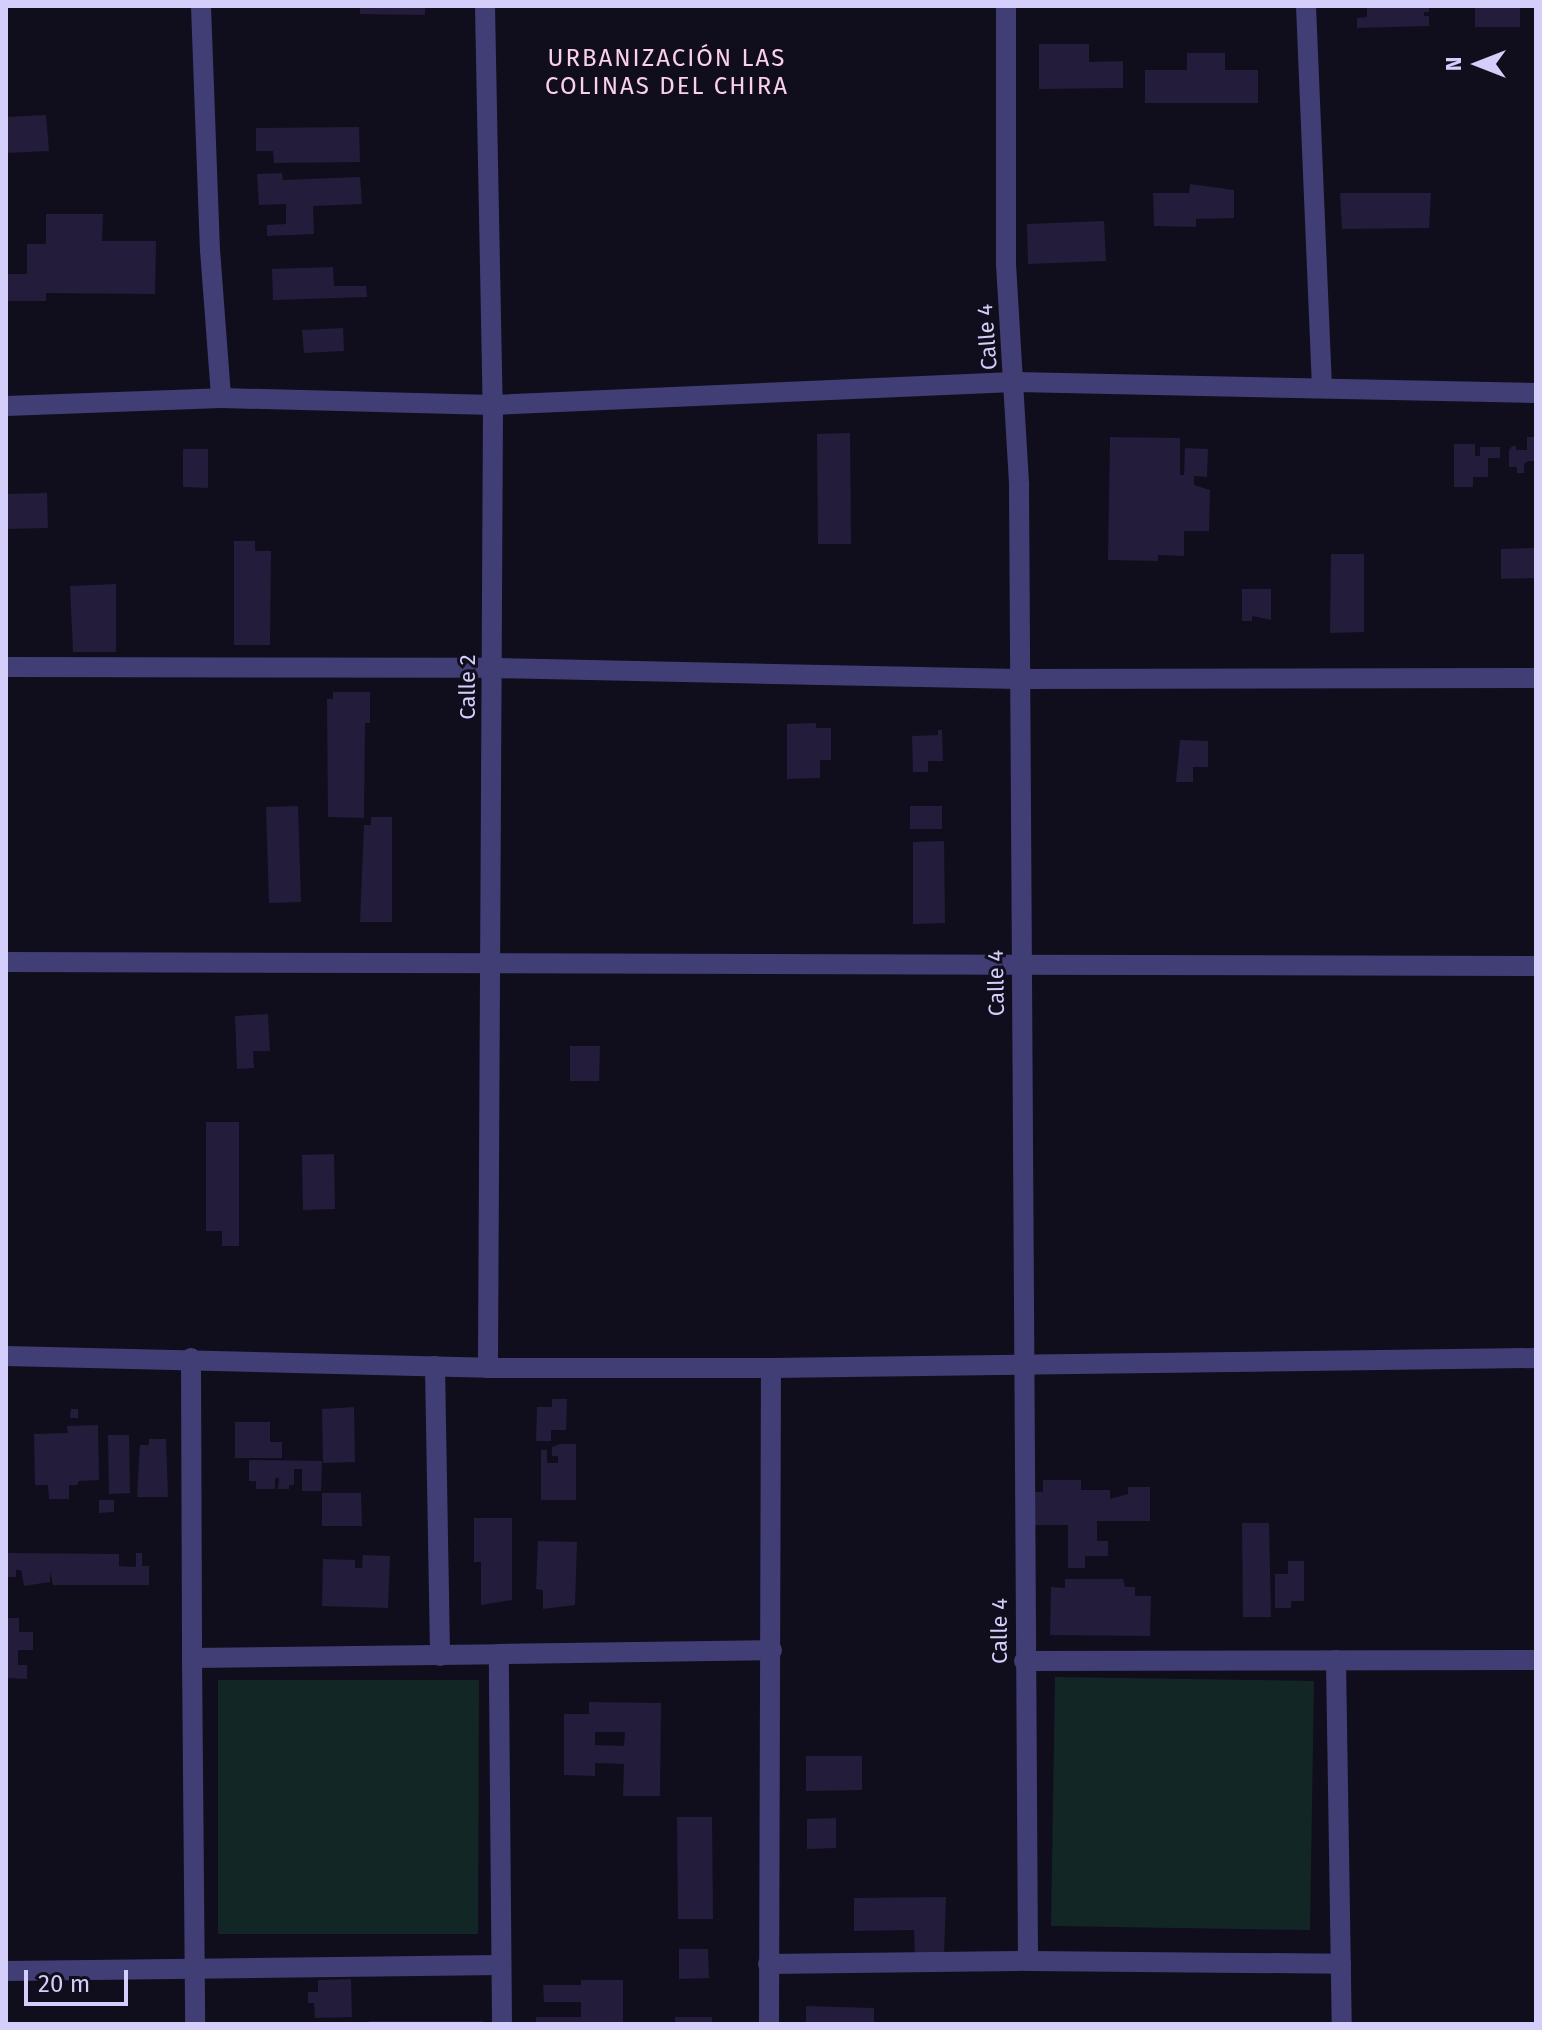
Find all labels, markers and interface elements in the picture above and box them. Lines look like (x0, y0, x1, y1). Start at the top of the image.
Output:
north arrow (1438, 24, 1518, 104)
district label: URBANIZACIÓN LAS COLINAS DEL CHIRA (545, 45, 789, 101)
text: N (1440, 57, 1467, 71)
street label: Calle 4 (972, 303, 1002, 371)
street label: Calle 2 (455, 654, 481, 720)
street label: Calle 4 (982, 950, 1010, 1016)
street label: Calle 4 (987, 1598, 1013, 1664)
scale bar (28, 1954, 132, 2004)
text: 20 m (38, 1970, 90, 1998)

